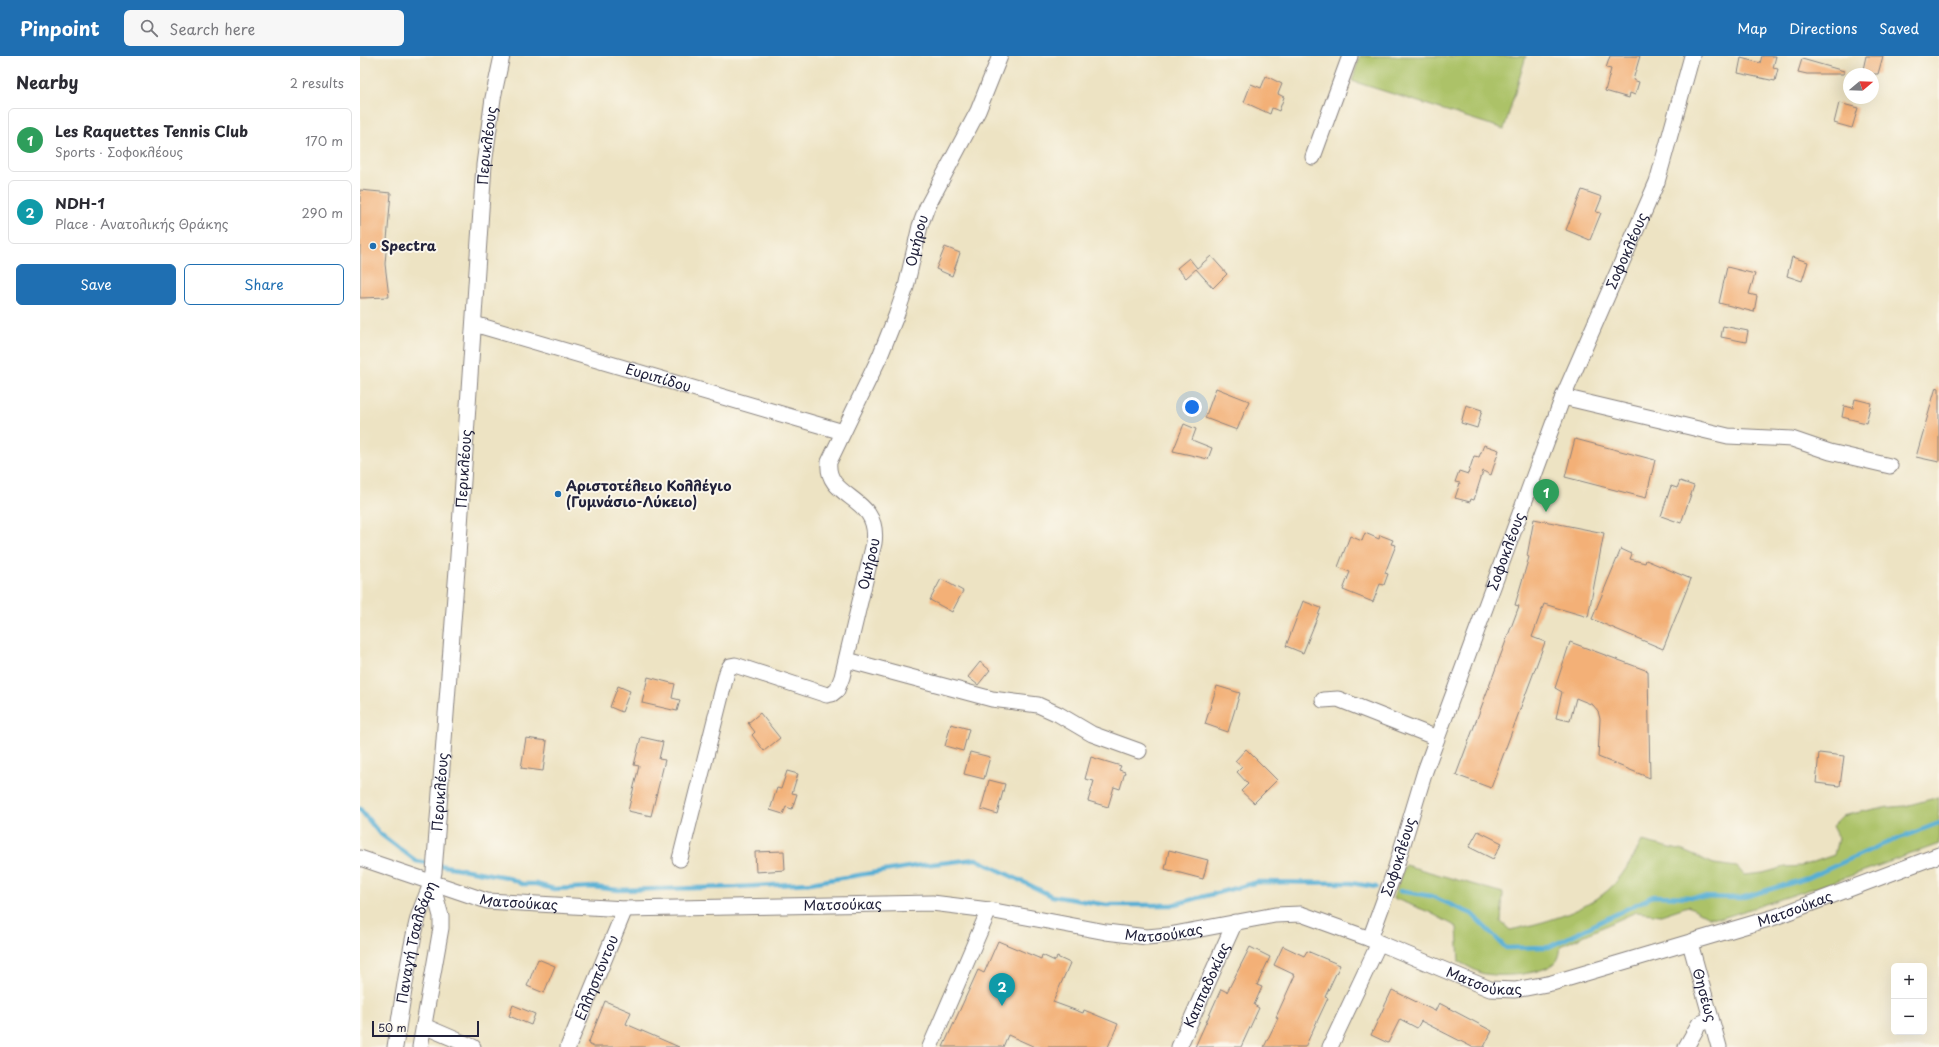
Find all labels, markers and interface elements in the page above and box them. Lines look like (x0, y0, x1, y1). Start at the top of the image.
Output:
search box (124, 10, 404, 46)
text: Pinpoint (20, 14, 100, 42)
icon: search (138, 17, 160, 39)
text: Search here (170, 17, 255, 40)
text: Map (1737, 18, 1767, 39)
text: Directions (1789, 18, 1857, 39)
text: Saved (1879, 18, 1919, 39)
north arrow (1843, 68, 1879, 104)
text: Nearby (16, 69, 78, 95)
text: 2 results (290, 73, 344, 92)
street label: Περικλέους (472, 105, 502, 186)
text: Les Raquettes Tennis Club (55, 119, 248, 142)
text: 1 (27, 131, 33, 150)
text: 170 m (305, 131, 343, 150)
text: Sports · Σοφοκλέους (55, 142, 183, 161)
text: NDH-1 (55, 191, 105, 214)
text: 2 (25, 203, 35, 222)
text: 290 m (302, 203, 343, 222)
street label: Σοφοκλέους (1600, 209, 1652, 292)
street label: Ομήρου (900, 212, 933, 269)
text: Place · Ανατολικής Θράκης (55, 214, 229, 233)
place label: Spectra (381, 235, 437, 256)
marker: Spectra (368, 241, 378, 251)
button: Save (16, 264, 176, 305)
button: Share (184, 264, 344, 305)
street label: Ευριπίδου (623, 358, 694, 397)
your location (1182, 397, 1202, 417)
street label: Περικλέους (450, 429, 476, 509)
place label: Αριστοτέλειο Κολλέγιο (Γυμνάσιο-Λύκειο) (566, 475, 731, 512)
pin: 1 (1533, 479, 1559, 512)
marker: Αριστοτέλειο Κολλέγιο (Γυμνάσιο-Λύκειο) (553, 489, 563, 499)
street label: Σοφοκλέους (1482, 509, 1530, 593)
street label: Ομήρου (852, 537, 885, 592)
street label: Περικλέους (426, 752, 453, 832)
street label: Σοφοκλέους (1375, 815, 1420, 899)
street label: Παναγή Τσαλδάρη (391, 878, 441, 1005)
street label: Ματσούκας (1755, 885, 1835, 932)
street label: Ματσούκας (477, 888, 559, 915)
street label: Ματσούκας (803, 893, 882, 916)
street label: Ματσούκας (1124, 918, 1204, 947)
street label: Ελλησπόντου (569, 932, 623, 1023)
street label: Καππαδοκίας (1178, 939, 1235, 1031)
street label: Ματσούκας (1443, 961, 1523, 1000)
map controls (1891, 963, 1927, 1035)
button: + (1891, 963, 1927, 999)
street label: Θησέως (1688, 966, 1722, 1024)
pin: 2 (989, 973, 1015, 1006)
button: − (1891, 999, 1927, 1035)
scale bar (372, 1019, 479, 1038)
text: 50 m (378, 1019, 407, 1036)

